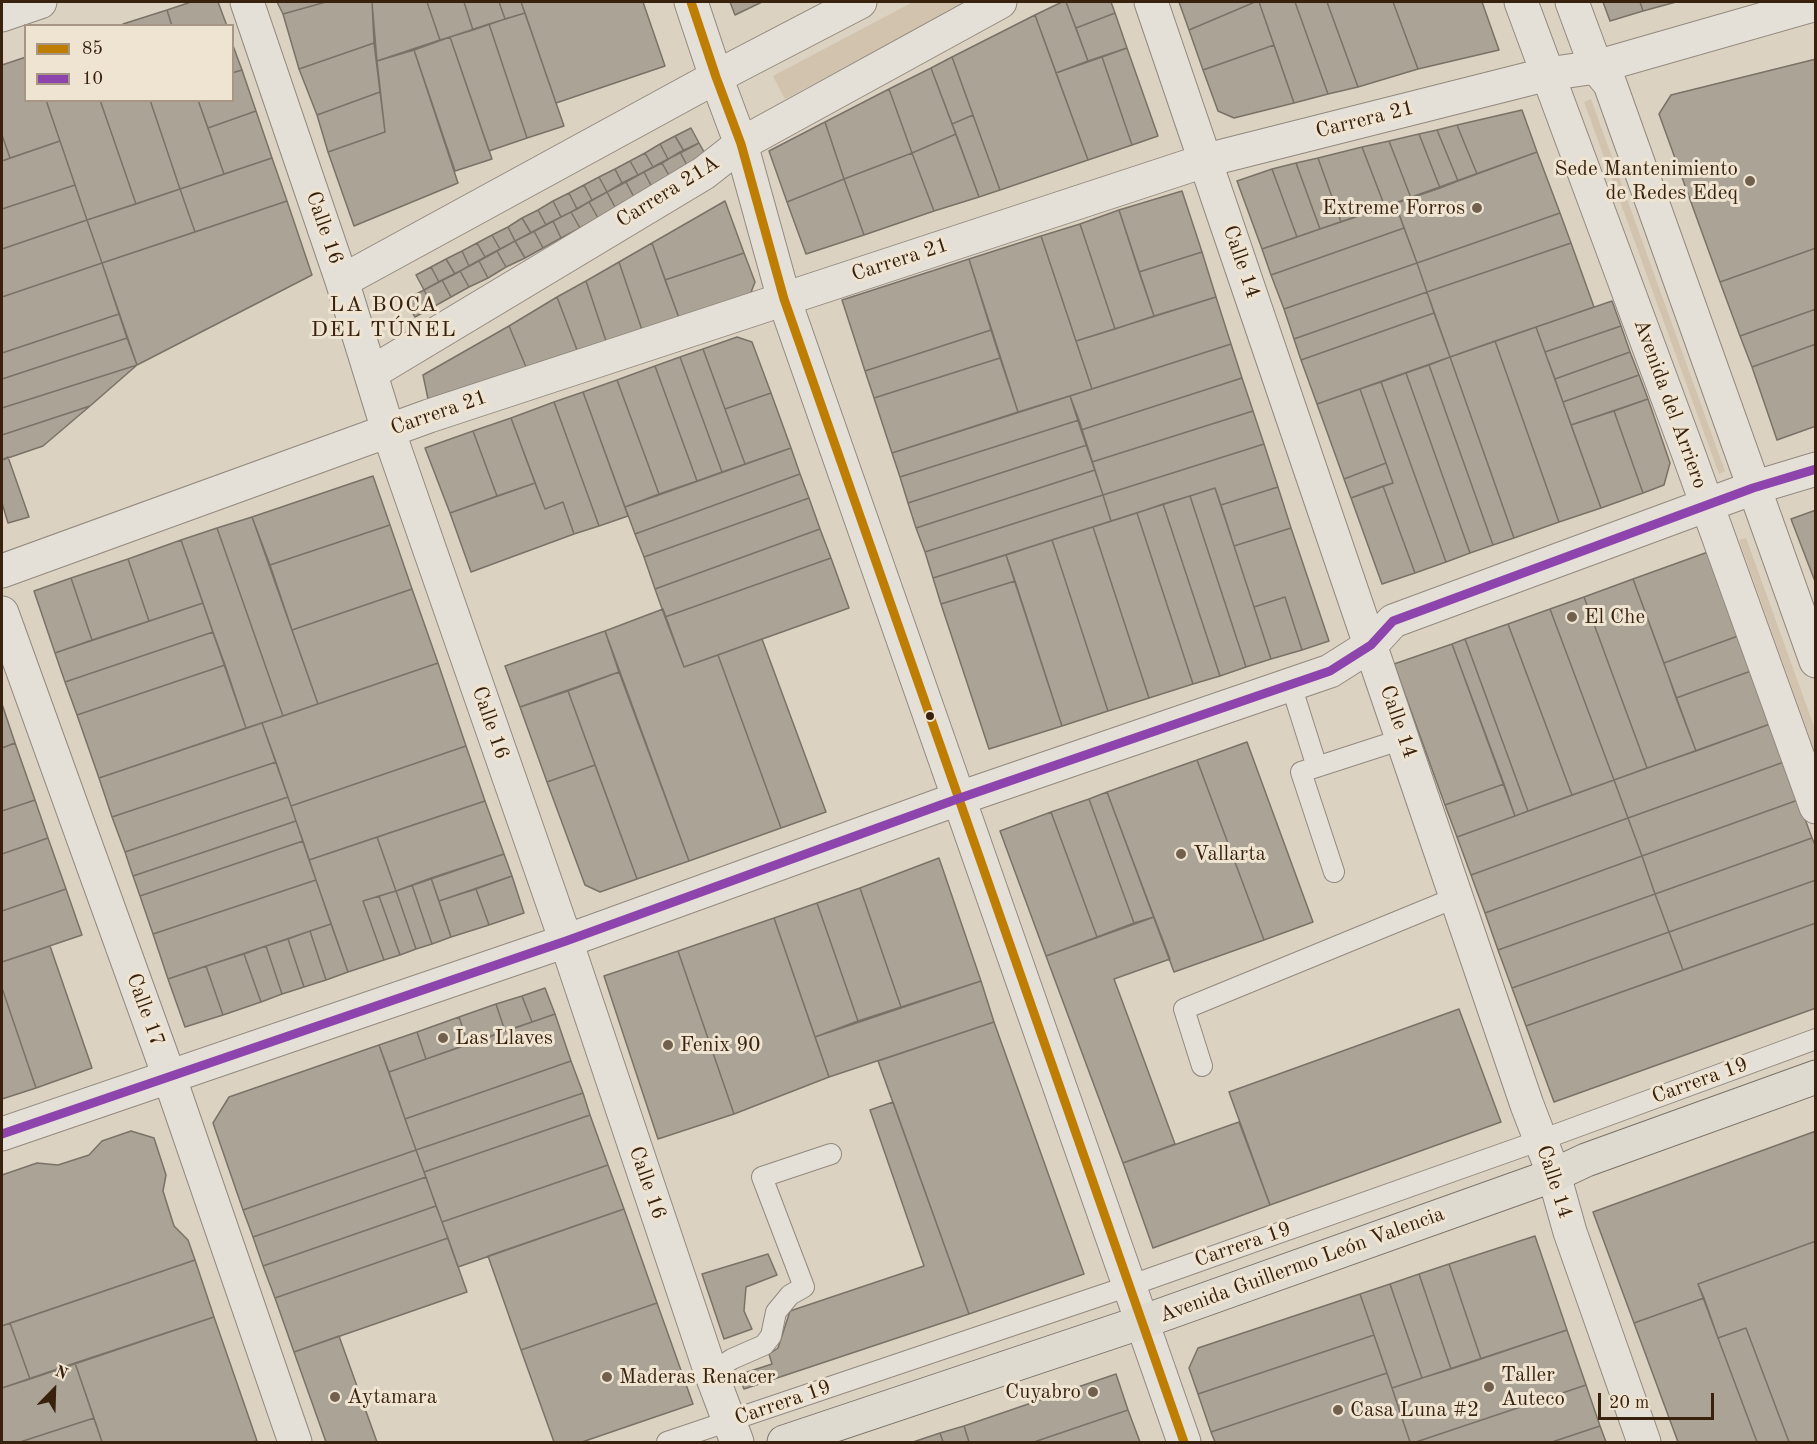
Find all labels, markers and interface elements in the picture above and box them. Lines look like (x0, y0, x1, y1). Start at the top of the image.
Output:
legend (24, 24, 234, 102)
text: 85 (82, 40, 103, 58)
text: 10 (82, 70, 103, 88)
street label: Carrera 21 (1313, 96, 1417, 144)
street label: Carrera 21A (612, 150, 724, 234)
place label: Sede Mantenimiento de Redes Edeq (1554, 156, 1738, 206)
marker: Sede Mantenimiento de Redes Edeq (1743, 174, 1757, 188)
street label: Calle 16 (300, 188, 348, 268)
place label: Extreme Forros (1322, 195, 1465, 221)
marker: Extreme Forros (1470, 201, 1484, 215)
street label: Calle 14 (1217, 222, 1265, 302)
street label: Carrera 21 (848, 232, 952, 288)
district label: LA BOCA DEL TÚNEL (311, 292, 457, 344)
street label: Avenida del Arriero (1628, 316, 1712, 492)
street label: Carrera 21 (387, 385, 491, 441)
place label: El Che (1584, 604, 1645, 630)
marker: El Che (1565, 610, 1579, 624)
street label: Calle 14 (1374, 682, 1422, 762)
street label: Calle 16 (466, 683, 514, 763)
unlabelled marker (924, 710, 936, 722)
place label: Vallarta (1193, 841, 1266, 867)
marker: Vallarta (1174, 847, 1188, 861)
street label: Calle 17 (120, 970, 170, 1050)
place label: Las Llaves (455, 1025, 553, 1051)
marker: Las Llaves (436, 1031, 450, 1045)
place label: Fenix 90 (680, 1032, 761, 1058)
marker: Fenix 90 (661, 1038, 675, 1052)
street label: Carrera 19 (1648, 1052, 1752, 1110)
street label: Calle 14 (1530, 1142, 1578, 1222)
street label: Calle 16 (623, 1143, 671, 1223)
street label: Avenida Guillermo León Valencia (1156, 1202, 1448, 1328)
street label: Carrera 19 (1191, 1217, 1295, 1273)
north arrow (24, 1360, 84, 1420)
place label: Taller Auteco (1501, 1362, 1565, 1412)
text: N (52, 1364, 70, 1383)
place label: Maderas Renacer (619, 1364, 775, 1390)
marker: Maderas Renacer (600, 1370, 614, 1384)
street label: Carrera 19 (731, 1375, 835, 1431)
place label: Cuyabro (1005, 1379, 1081, 1405)
marker: Taller Auteco (1482, 1380, 1496, 1394)
scale bar (1601, 1381, 1716, 1419)
place label: Aytamara (347, 1384, 437, 1410)
marker: Cuyabro (1086, 1385, 1100, 1399)
marker: Aytamara (328, 1390, 342, 1404)
text: 20 m (1609, 1394, 1649, 1412)
place label: Casa Luna #2 (1350, 1397, 1479, 1423)
marker: Casa Luna #2 (1331, 1403, 1345, 1417)

